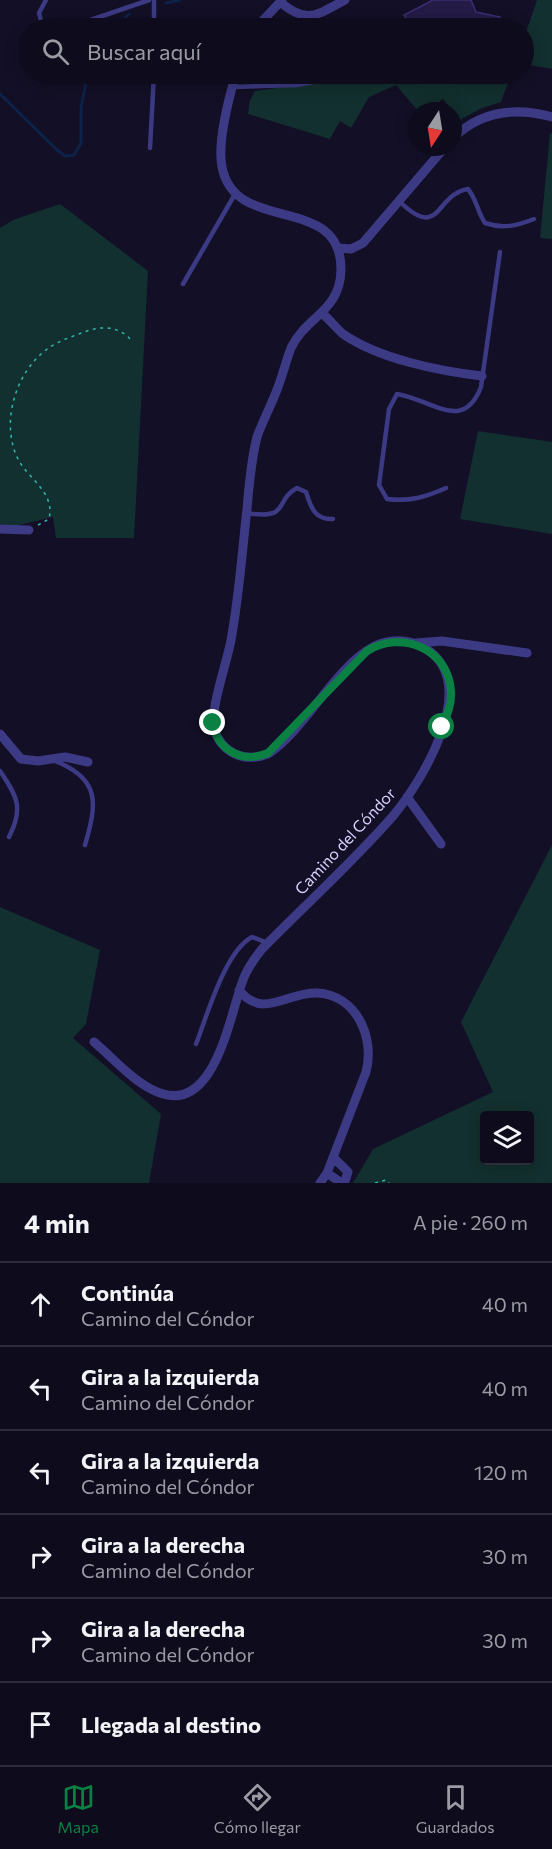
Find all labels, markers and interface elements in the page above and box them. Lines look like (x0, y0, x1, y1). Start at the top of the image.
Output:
search box (18, 18, 534, 84)
icon: search (39, 35, 72, 68)
text: Buscar aquí (87, 38, 201, 65)
north arrow (408, 102, 462, 156)
route end (199, 709, 225, 735)
route start (428, 713, 454, 739)
street label: Camino del Cóndor (290, 783, 399, 898)
map controls (480, 1111, 534, 1165)
button: layers (480, 1111, 534, 1165)
text: 4 min (24, 1207, 90, 1238)
text: A pie · 260 m (413, 1210, 528, 1234)
text: Continúa (81, 1279, 174, 1306)
icon: ahead (24, 1288, 57, 1321)
text: 40 m (482, 1292, 528, 1316)
text: Camino del Cóndor (81, 1306, 255, 1330)
text: Gira a la izquierda (81, 1363, 259, 1390)
icon: left (24, 1372, 57, 1405)
text: 40 m (482, 1376, 528, 1400)
text: Camino del Cóndor (81, 1390, 255, 1414)
text: Gira a la izquierda (81, 1447, 259, 1474)
icon: left (24, 1456, 57, 1489)
text: 120 m (474, 1460, 528, 1484)
text: Camino del Cóndor (81, 1474, 255, 1498)
text: Gira a la derecha (81, 1531, 245, 1558)
icon: right (24, 1540, 57, 1573)
text: 30 m (482, 1544, 528, 1568)
text: Camino del Cóndor (81, 1558, 255, 1582)
text: Gira a la derecha (81, 1615, 245, 1642)
icon: right (24, 1624, 57, 1657)
text: 30 m (482, 1628, 528, 1652)
text: Camino del Cóndor (81, 1642, 255, 1666)
icon: arrive (24, 1708, 57, 1741)
text: Llegada al destino (81, 1711, 261, 1738)
tab: Mapa (57, 1781, 99, 1836)
tab: Cómo llegar (214, 1781, 301, 1836)
tab: Guardados (416, 1781, 494, 1836)

